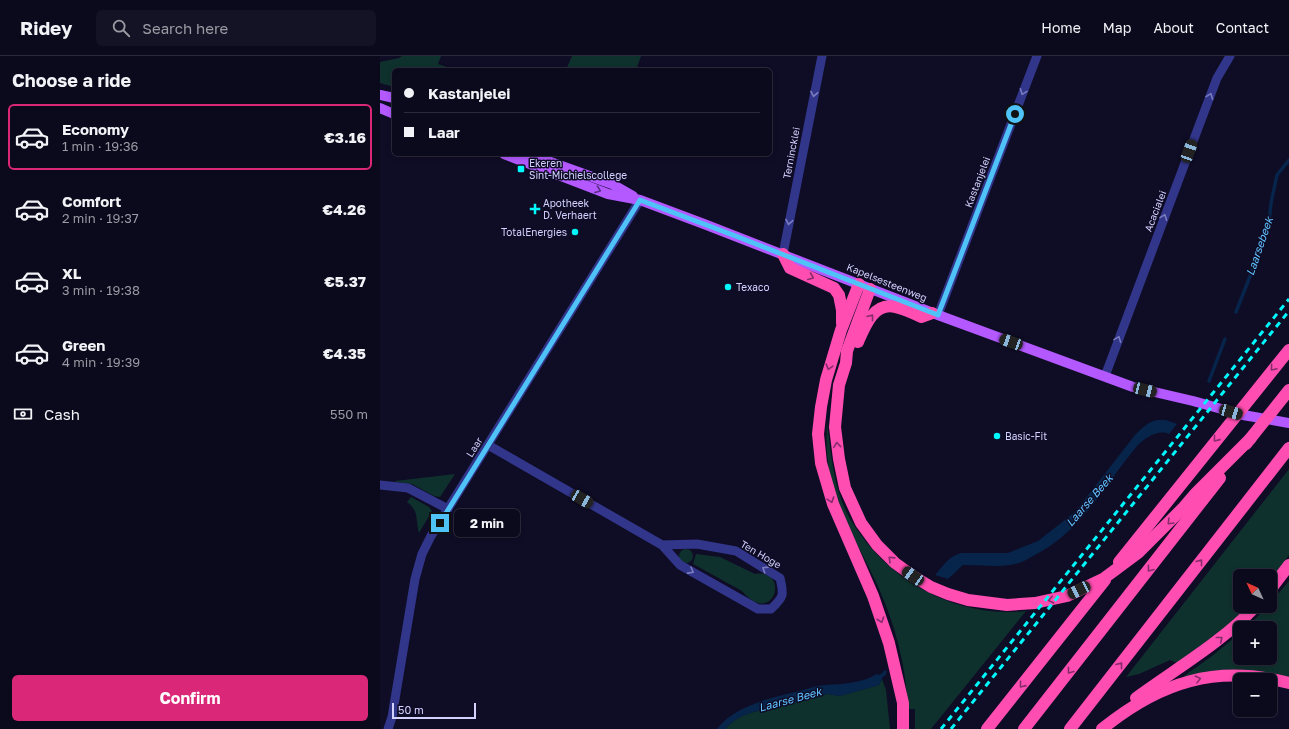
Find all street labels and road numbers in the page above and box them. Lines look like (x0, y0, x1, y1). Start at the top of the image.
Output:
street label: Ternincklei (780, 126, 802, 180)
street label: Kastanjelei (962, 155, 992, 209)
street label: Acacialei (1142, 189, 1168, 233)
street label: Kapelsesteenweg (845, 260, 929, 304)
street label: Laar (463, 435, 485, 459)
street label: Ten Hoge (738, 537, 784, 571)

